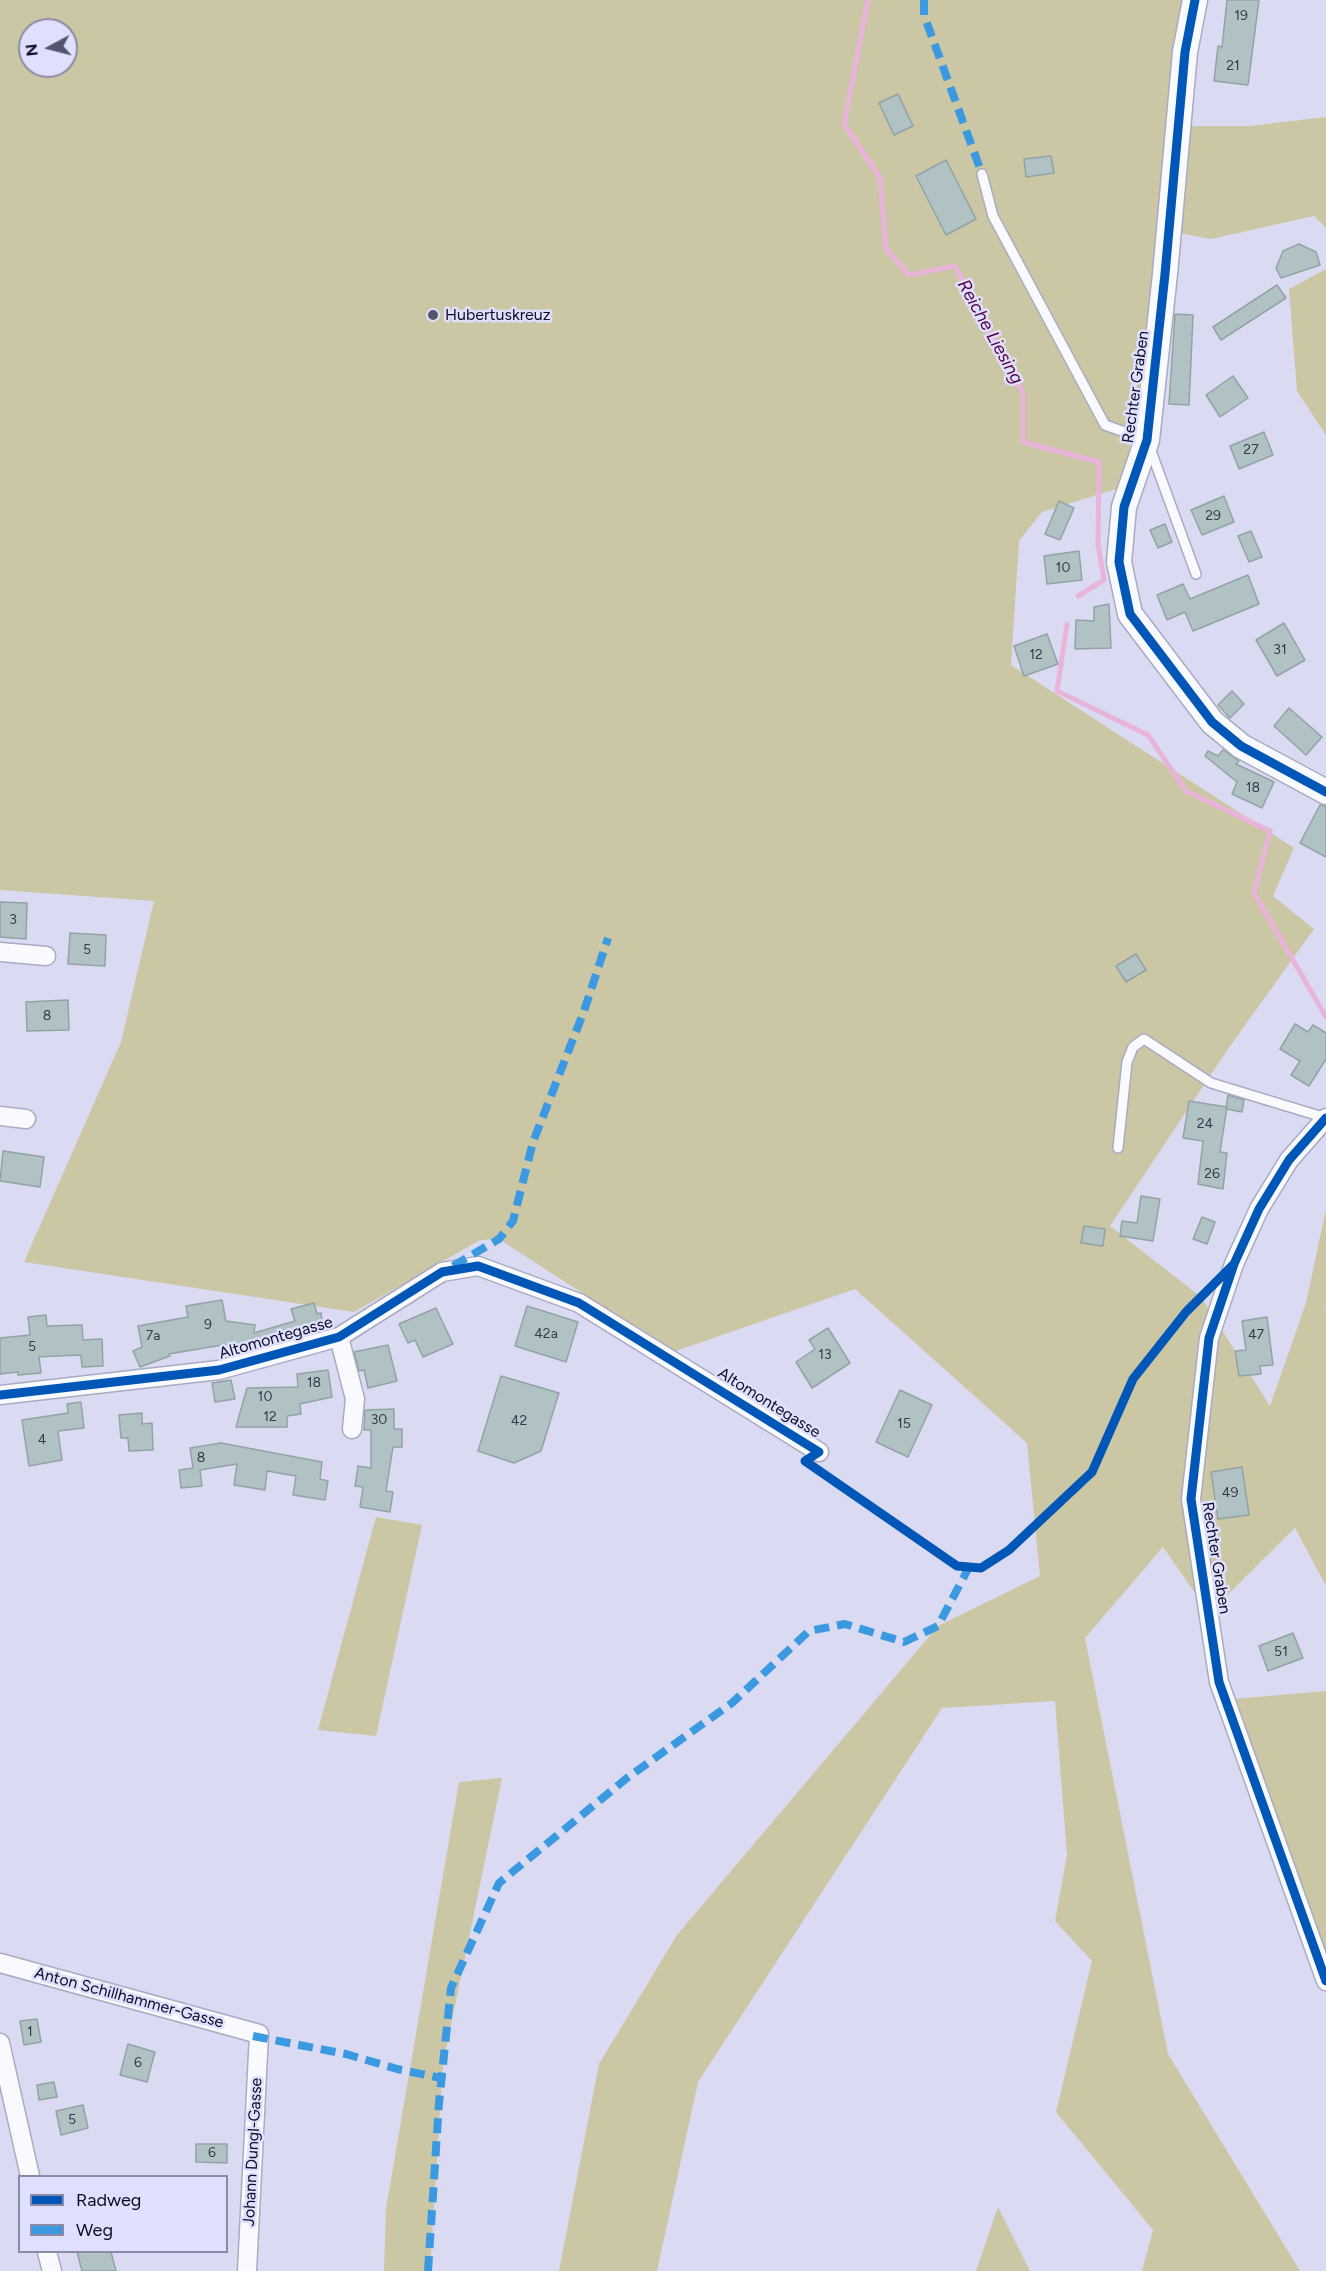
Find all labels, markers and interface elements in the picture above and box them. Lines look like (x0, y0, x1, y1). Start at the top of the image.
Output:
house number: 19 (1234, 8, 1248, 24)
north arrow (18, 18, 78, 78)
text: N (21, 43, 42, 57)
house number: 21 (1226, 58, 1240, 74)
water label: Reiche Liesing (952, 276, 1028, 388)
place label: Hubertuskreuz (445, 305, 551, 325)
marker: Hubertuskreuz (426, 308, 440, 322)
street label: Rechter Graben (1119, 330, 1153, 444)
house number: 27 (1243, 442, 1259, 458)
house number: 29 (1205, 508, 1221, 524)
house number: 10 (1056, 560, 1070, 576)
house number: 31 (1273, 642, 1287, 658)
house number: 12 (1029, 647, 1043, 663)
house number: 18 (1246, 780, 1260, 796)
house number: 3 (9, 912, 17, 928)
house number: 5 (83, 942, 91, 958)
house number: 8 (43, 1008, 51, 1024)
house number: 24 (1197, 1116, 1213, 1132)
house number: 26 (1204, 1166, 1220, 1182)
street label: Altomontegasse (217, 1313, 335, 1363)
house number: 9 (204, 1317, 212, 1333)
house number: 42a (534, 1326, 558, 1342)
house number: 47 (1248, 1327, 1264, 1343)
house number: 7a (146, 1328, 160, 1344)
house number: 5 (28, 1339, 36, 1355)
house number: 13 (818, 1347, 832, 1363)
street label: Altomontegasse (714, 1364, 824, 1442)
house number: 18 (307, 1375, 321, 1391)
house number: 10 (258, 1389, 272, 1405)
house number: 12 (263, 1409, 277, 1425)
house number: 30 (371, 1412, 387, 1428)
house number: 42 (511, 1413, 527, 1429)
house number: 15 (897, 1416, 911, 1432)
house number: 4 (38, 1432, 46, 1448)
house number: 8 (197, 1450, 205, 1466)
house number: 49 (1222, 1485, 1238, 1501)
street label: Rechter Graben (1198, 1501, 1234, 1615)
house number: 51 (1274, 1644, 1288, 1660)
street label: Anton Schillhammer-Gasse (32, 1963, 226, 2033)
house number: 1 (27, 2024, 33, 2040)
house number: 6 (134, 2055, 142, 2071)
street label: Johann Dungl-Gasse (240, 2077, 266, 2227)
house number: 5 (68, 2112, 76, 2128)
house number: 6 (208, 2145, 216, 2161)
legend (18, 2175, 228, 2253)
text: Radweg (76, 2189, 141, 2211)
text: Weg (76, 2219, 113, 2241)

